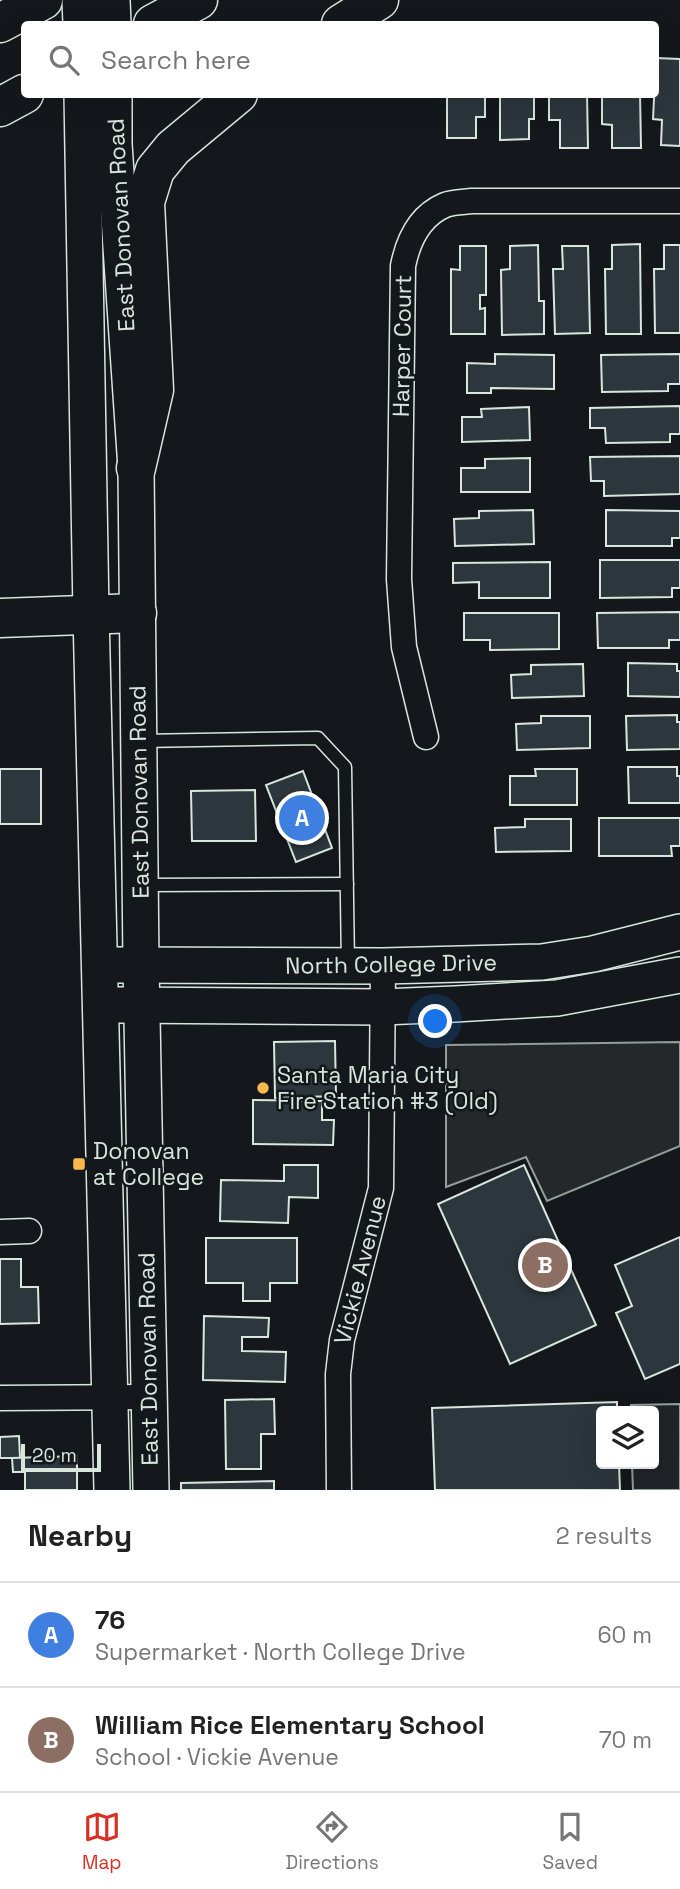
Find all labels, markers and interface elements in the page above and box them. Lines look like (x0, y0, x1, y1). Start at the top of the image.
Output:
search box (21, 21, 659, 98)
icon: search (45, 41, 83, 79)
text: Search here (101, 43, 251, 77)
street label: East Donovan Road (100, 118, 142, 332)
street label: Harper Court (386, 275, 418, 417)
street label: East Donovan Road (122, 685, 156, 899)
pin: A (279, 792, 325, 844)
street label: North College Drive (285, 947, 497, 981)
your location (418, 1004, 452, 1038)
place label: Santa Maria City Fire Station #3 (Old) (277, 1060, 498, 1116)
marker: Santa Maria City Fire Station #3 (Old) (255, 1080, 271, 1096)
place label: Donovan at College (93, 1136, 204, 1192)
marker: Donovan at College (71, 1156, 87, 1172)
street label: Vickie Avenue (327, 1193, 393, 1347)
pin: B (522, 1239, 568, 1291)
street label: East Donovan Road (131, 1252, 165, 1466)
map controls (596, 1406, 659, 1469)
button: layers (596, 1406, 659, 1469)
scale bar (21, 1441, 102, 1473)
text: 20 m (32, 1443, 77, 1468)
text: Nearby (28, 1516, 132, 1555)
text: 2 results (556, 1521, 652, 1551)
text: 76 (95, 1603, 125, 1637)
text: A (44, 1620, 58, 1650)
text: 60 m (597, 1620, 652, 1650)
text: Supermarket · North College Drive (95, 1637, 466, 1667)
text: William Rice Elementary School (95, 1708, 485, 1742)
text: B (43, 1725, 59, 1755)
text: 70 m (599, 1725, 652, 1755)
text: School · Vickie Avenue (95, 1742, 339, 1772)
tab: Map (82, 1808, 122, 1875)
tab: Directions (286, 1808, 379, 1875)
tab: Saved (543, 1808, 598, 1875)

